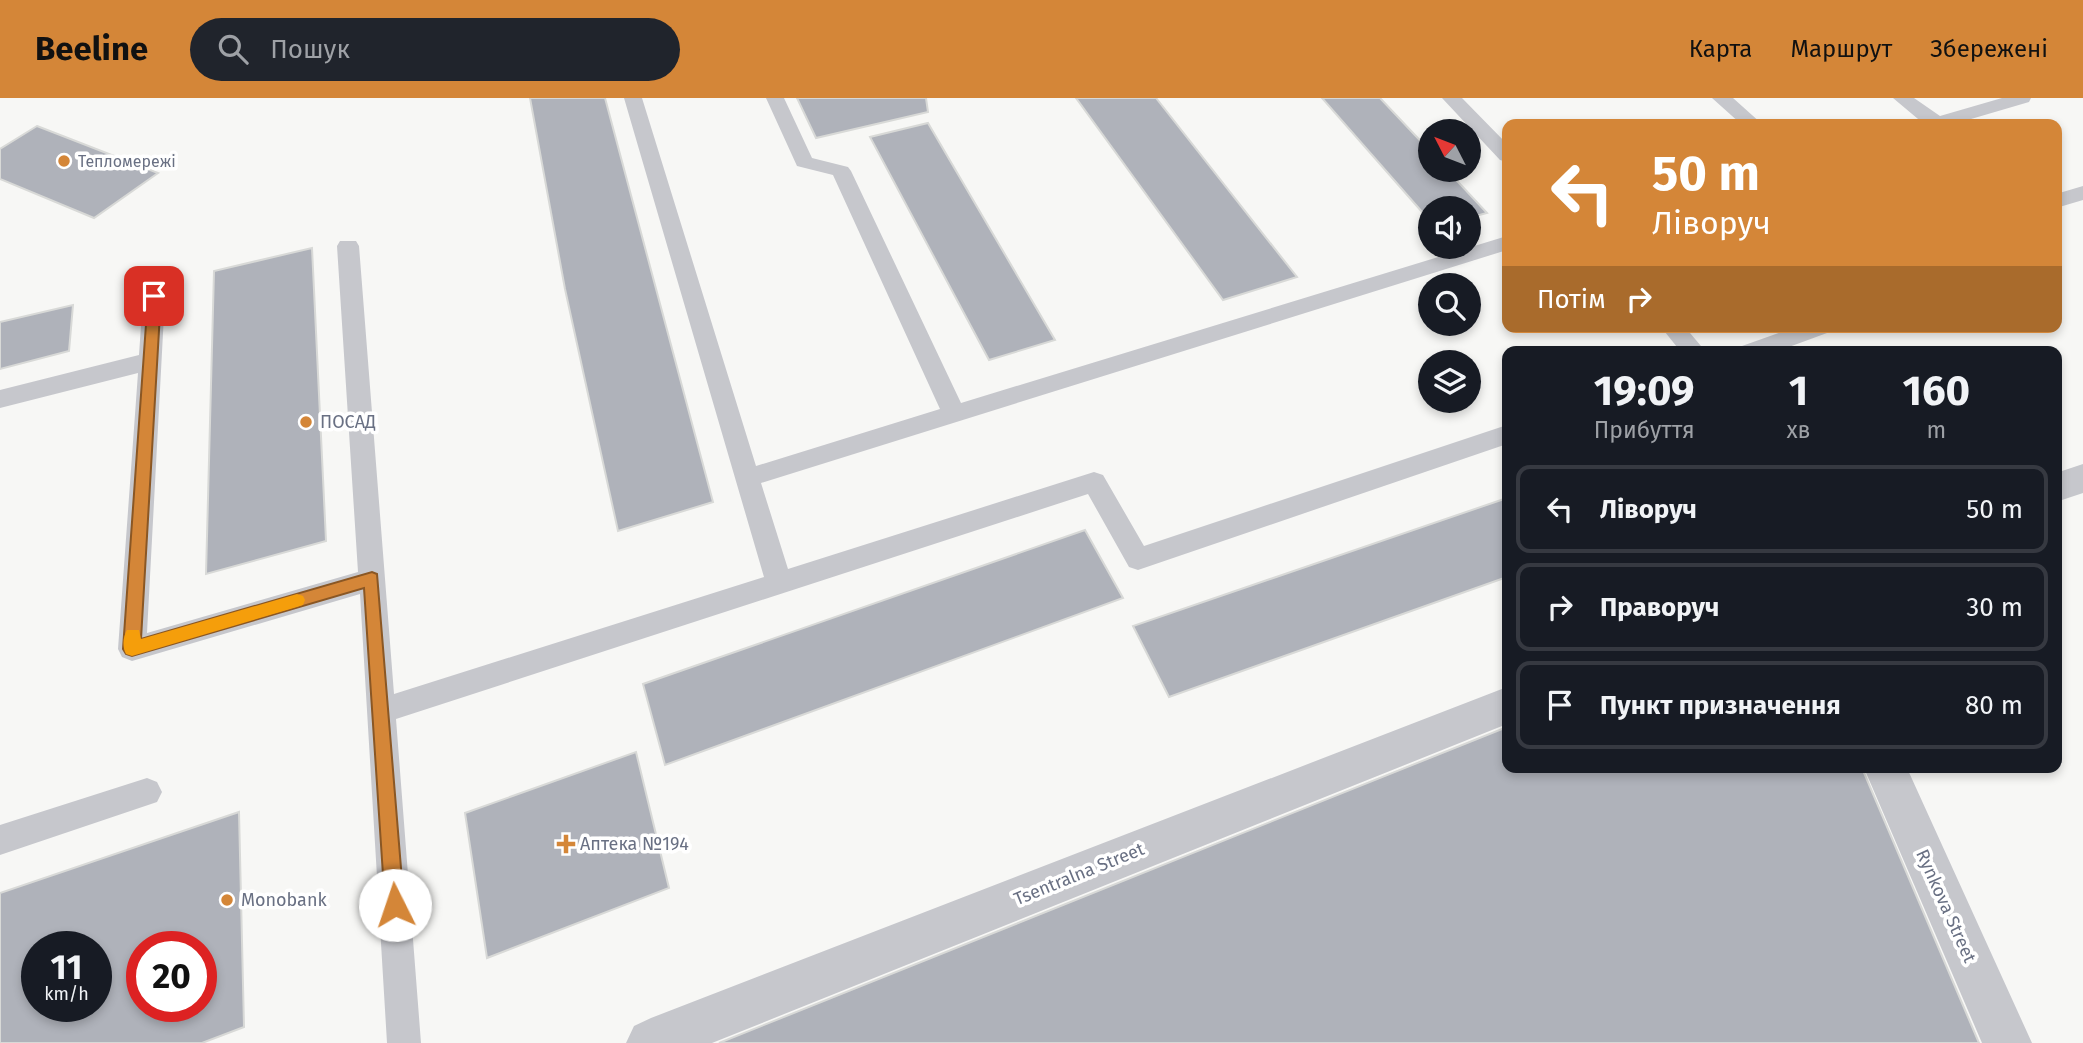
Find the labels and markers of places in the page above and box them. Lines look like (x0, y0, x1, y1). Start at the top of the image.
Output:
place label: Тепломережі (78, 152, 176, 171)
marker: Тепломережі (56, 153, 72, 169)
pin (124, 266, 184, 326)
place label: ПОСАД (320, 411, 376, 433)
marker: ПОСАД (298, 414, 314, 430)
place label: Аптека №194 (580, 833, 689, 855)
marker: Аптека №194 (558, 836, 574, 852)
place label: Monobank (241, 889, 327, 911)
marker: Monobank (219, 892, 235, 908)

